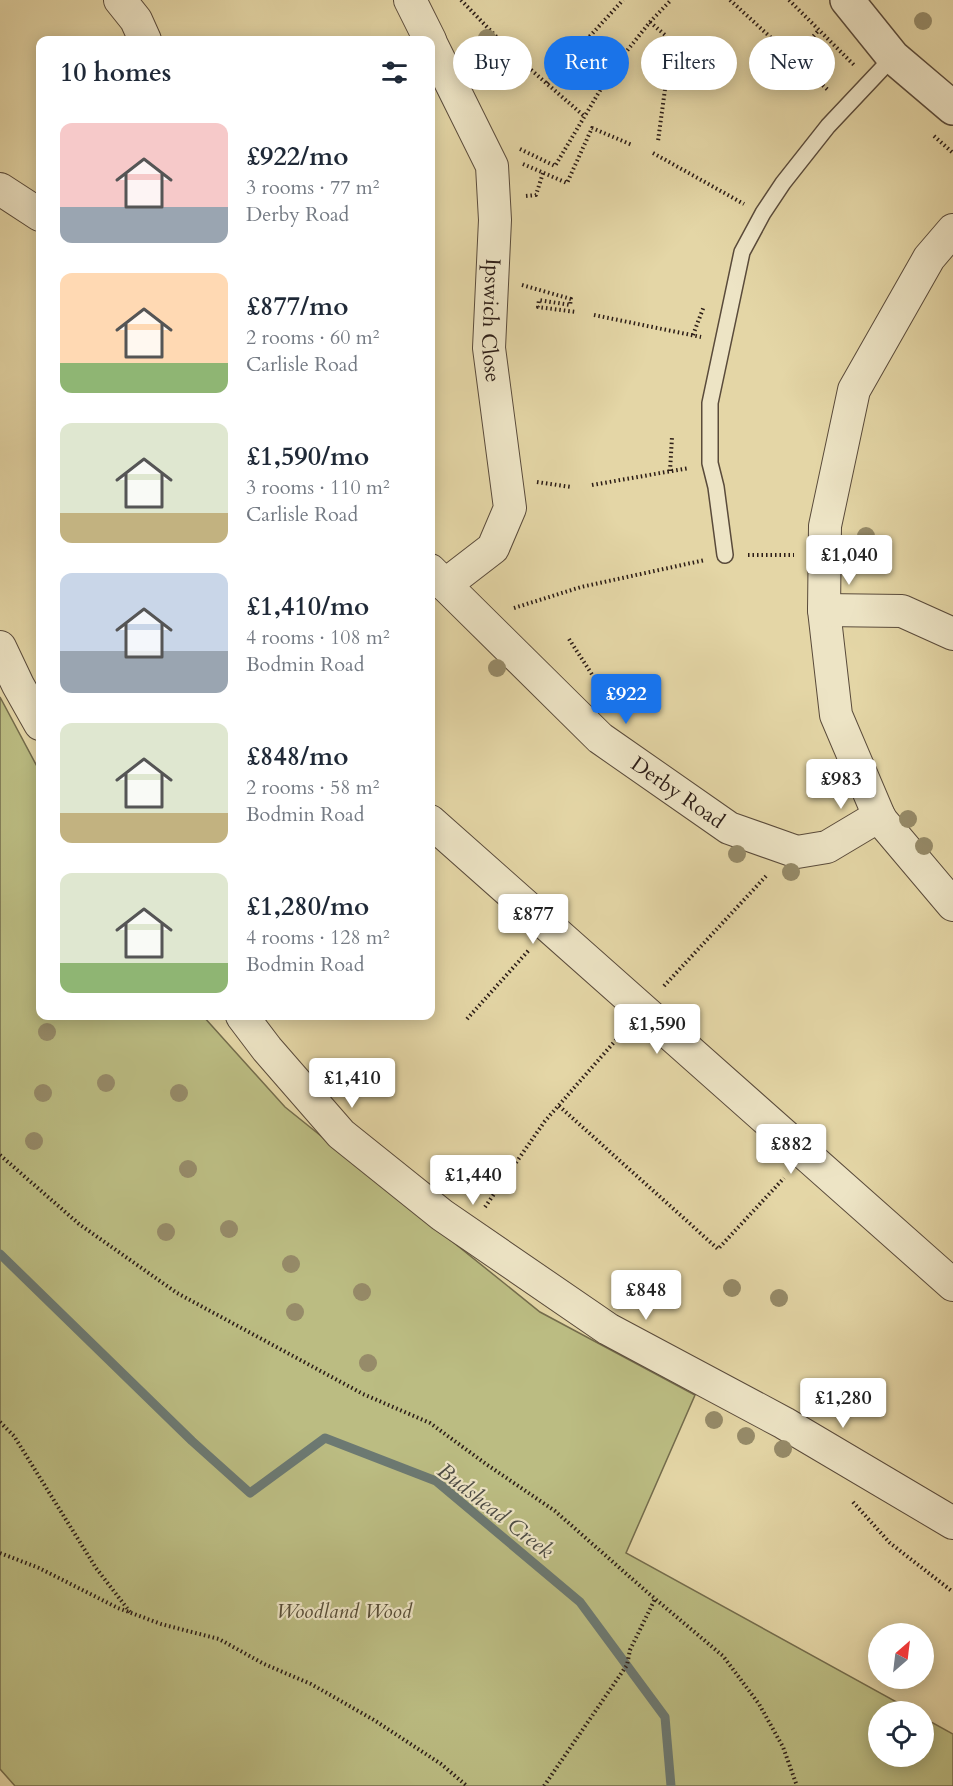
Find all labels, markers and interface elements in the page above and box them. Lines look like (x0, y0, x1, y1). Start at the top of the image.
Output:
chip: Buy (453, 36, 532, 90)
chip: Rent (544, 36, 629, 90)
chip: Filters (641, 36, 737, 90)
chip: New (749, 36, 835, 90)
text: 10 homes (60, 55, 171, 90)
icon: filters (378, 56, 411, 89)
text: £922/mo (246, 139, 348, 174)
icon: home (108, 147, 180, 219)
text: 3 rooms · 77 m² (246, 174, 379, 201)
text: Derby Road (246, 201, 349, 228)
street label: Ipswich Close (474, 258, 507, 384)
text: £877/mo (246, 289, 348, 324)
icon: home (108, 297, 180, 369)
text: 2 rooms · 60 m² (246, 324, 379, 351)
text: Carlisle Road (246, 351, 358, 378)
text: £1,590/mo (246, 439, 369, 474)
icon: home (108, 447, 180, 519)
text: 3 rooms · 110 m² (246, 474, 390, 501)
text: Carlisle Road (246, 501, 358, 528)
pin: £1,040 (800, 535, 898, 586)
text: £1,040 (820, 541, 878, 568)
text: £1,410/mo (246, 589, 369, 624)
icon: home (108, 597, 180, 669)
text: 4 rooms · 108 m² (246, 624, 390, 651)
text: Bodmin Road (246, 651, 364, 678)
pin: £922 (590, 674, 662, 725)
text: £922 (605, 680, 647, 707)
text: £848/mo (246, 739, 348, 774)
icon: home (108, 747, 180, 819)
street label: Derby Road (625, 750, 730, 836)
pin: £983 (805, 759, 877, 810)
text: £983 (820, 765, 862, 792)
text: 2 rooms · 58 m² (246, 774, 379, 801)
text: Bodmin Road (246, 801, 364, 828)
text: £1,280/mo (246, 889, 369, 924)
pin: £877 (497, 894, 569, 945)
icon: home (108, 897, 180, 969)
text: £877 (512, 900, 554, 927)
text: 4 rooms · 128 m² (246, 924, 390, 951)
text: Bodmin Road (246, 951, 364, 978)
pin: £1,590 (608, 1004, 706, 1055)
text: £1,590 (628, 1010, 686, 1037)
pin: £1,410 (303, 1058, 401, 1109)
text: £1,410 (323, 1064, 381, 1091)
pin: £882 (755, 1124, 827, 1175)
text: £882 (770, 1130, 812, 1157)
pin: £1,440 (424, 1155, 522, 1206)
text: £1,440 (444, 1161, 502, 1188)
pin: £848 (610, 1270, 682, 1321)
text: £848 (625, 1276, 667, 1303)
pin: £1,280 (794, 1378, 892, 1429)
text: £1,280 (814, 1384, 872, 1411)
water label: Budshead Creek (431, 1456, 560, 1566)
park label: Woodland Wood (276, 1597, 413, 1626)
north arrow (868, 1623, 934, 1689)
map controls (868, 1623, 934, 1767)
button: locate (868, 1701, 934, 1767)

